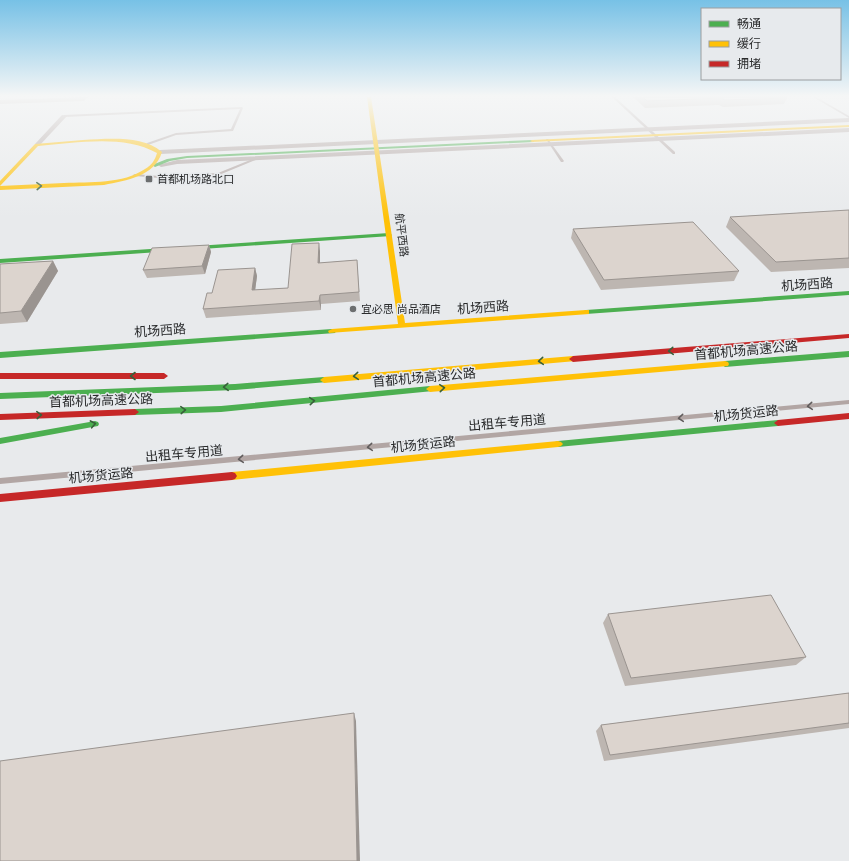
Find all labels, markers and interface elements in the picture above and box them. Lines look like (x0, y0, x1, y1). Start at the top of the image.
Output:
legend (701, 8, 841, 80)
text: 畅通 (737, 16, 761, 31)
text: 缓行 (737, 36, 761, 51)
text: 拥堵 (737, 56, 761, 71)
place label: 首都机场路北口 (157, 172, 234, 186)
marker: 首都机场路北口 (144, 174, 154, 184)
one-way arrow (36, 182, 42, 191)
street label: 航平西路 (392, 212, 412, 258)
street label: 机场西路 (780, 274, 834, 294)
street label: 机场西路 (456, 297, 510, 317)
place label: 宜必思 尚品酒店 (361, 302, 441, 316)
marker: 宜必思 尚品酒店 (348, 304, 358, 314)
street label: 机场西路 (133, 320, 187, 340)
street label: 首都机场高速公路 (693, 337, 799, 363)
one-way arrow (668, 346, 674, 355)
one-way arrow (538, 356, 544, 365)
street label: 首都机场高速公路 (371, 364, 477, 390)
one-way arrow (130, 372, 136, 380)
one-way arrow (353, 372, 359, 381)
one-way arrow (223, 383, 229, 391)
one-way arrow (439, 384, 445, 393)
street label: 首都机场高速公路 (49, 390, 153, 410)
one-way arrow (309, 396, 316, 405)
one-way arrow (807, 401, 813, 410)
street label: 机场货运路 (713, 402, 779, 424)
one-way arrow (180, 406, 186, 415)
one-way arrow (36, 411, 42, 420)
street label: 出租车专用道 (467, 411, 547, 433)
one-way arrow (678, 413, 684, 422)
one-way arrow (90, 420, 97, 429)
street label: 机场货运路 (390, 433, 456, 455)
street label: 出租车专用道 (144, 442, 224, 464)
one-way arrow (367, 443, 373, 452)
one-way arrow (238, 455, 244, 464)
street label: 机场货运路 (68, 464, 134, 486)

